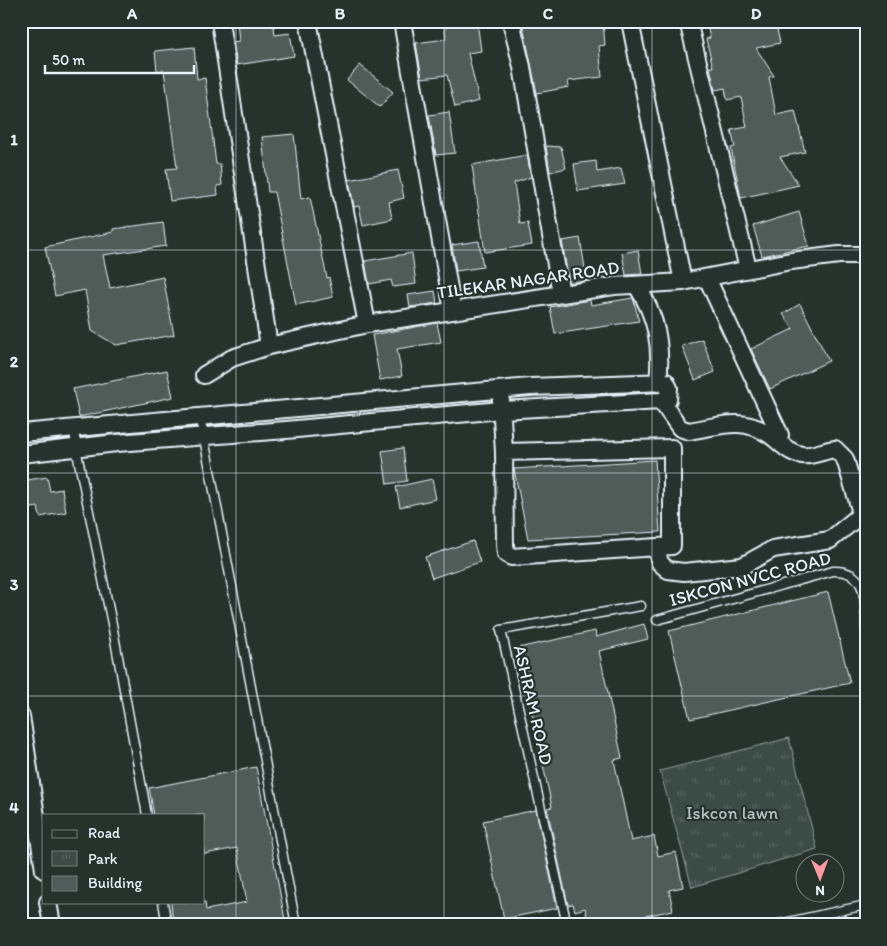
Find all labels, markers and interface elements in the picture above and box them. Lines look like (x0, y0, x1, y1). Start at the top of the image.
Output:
text: A (126, 4, 138, 23)
text: B (335, 4, 346, 23)
text: C (543, 4, 554, 23)
text: D (751, 4, 762, 23)
scale bar (45, 42, 194, 74)
text: 50 m (52, 51, 85, 69)
text: 1 (10, 130, 18, 149)
street label: TILEKAR NAGAR ROAD (435, 256, 621, 304)
text: 2 (10, 352, 19, 371)
street label: ISKCON NVCC ROAD (667, 547, 833, 611)
text: 3 (10, 575, 19, 594)
street label: ASHRAM ROAD (509, 643, 558, 767)
text: 4 (9, 798, 19, 817)
park label: Iskcon lawn (686, 802, 778, 824)
legend (42, 814, 205, 904)
text: Road (88, 824, 121, 842)
text: Park (88, 850, 118, 868)
north arrow (794, 854, 844, 904)
text: Building (88, 874, 142, 892)
text: N (815, 882, 825, 899)

